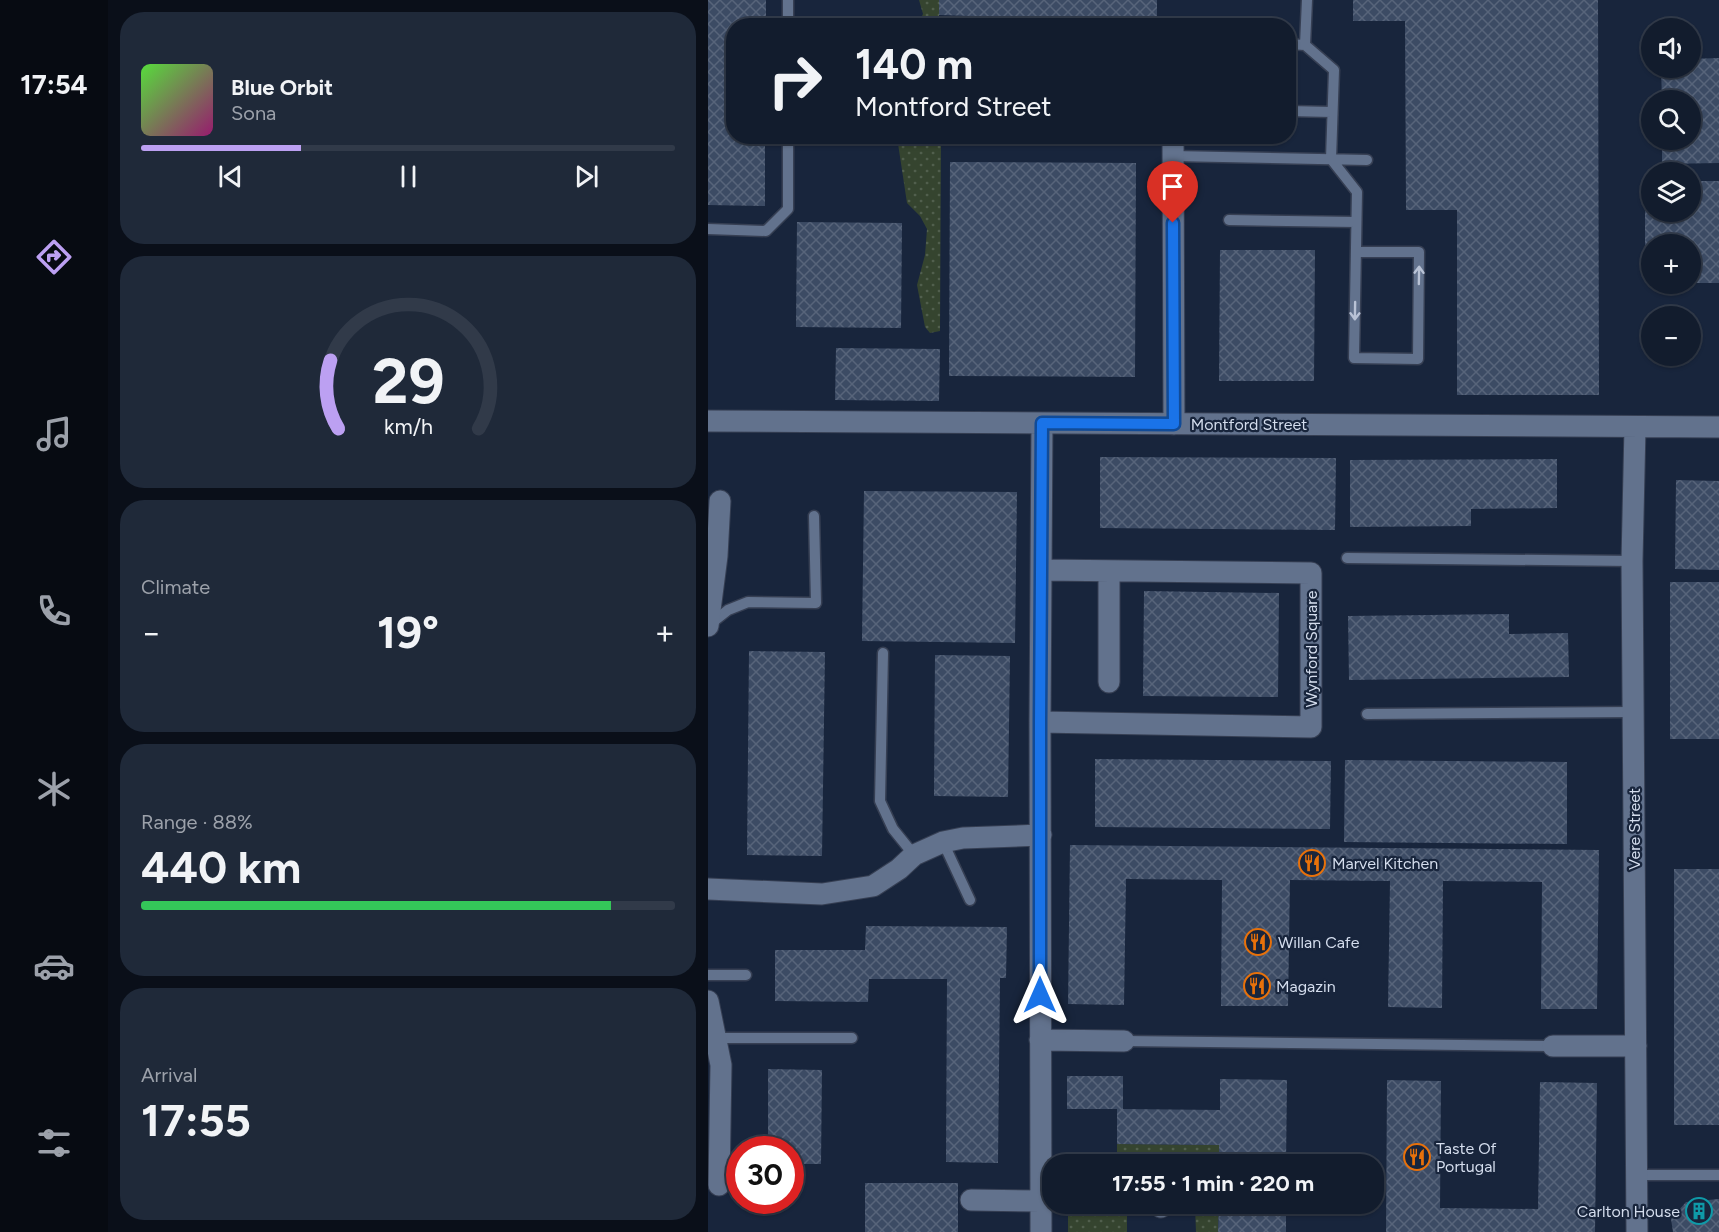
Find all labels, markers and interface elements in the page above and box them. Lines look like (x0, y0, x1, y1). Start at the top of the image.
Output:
map controls (1641, 18, 1701, 366)
button: sound (1641, 18, 1701, 78)
text: 140 m (855, 39, 973, 90)
icon: right (756, 42, 834, 120)
text: 17:54 (20, 68, 88, 101)
text: Blue Orbit (231, 74, 333, 101)
text: Montford Street (855, 90, 1052, 123)
button: search (1641, 90, 1701, 150)
text: Sona (231, 101, 276, 125)
icon: previous (214, 160, 247, 193)
icon: pause (392, 160, 425, 193)
icon: next (570, 160, 603, 193)
pin (1147, 161, 1198, 223)
button: layers (1641, 162, 1701, 222)
icon: arrive (1156, 170, 1189, 203)
button: + (1641, 234, 1701, 294)
icon: directions (33, 236, 75, 278)
one-way arrow (1413, 266, 1425, 286)
one-way arrow (1349, 300, 1361, 320)
button: − (1641, 306, 1701, 366)
text: 29 (372, 344, 444, 419)
icon: music (33, 413, 75, 455)
text: km/h (384, 414, 432, 439)
street label: Montford Street (1191, 415, 1307, 434)
text: Climate (141, 575, 210, 599)
icon: phone (33, 590, 75, 632)
street label: Wynford Square (1302, 590, 1321, 707)
text: 19° (377, 605, 439, 659)
text: − (141, 613, 162, 652)
text: + (654, 613, 675, 652)
icon: climate (33, 768, 75, 810)
street label: Vere Street (1625, 788, 1644, 870)
text: Range · 88% (141, 810, 253, 834)
text: 440 km (141, 840, 301, 894)
restaurant icon: Marvel Kitchen (1297, 848, 1327, 878)
place label: Marvel Kitchen (1332, 854, 1438, 873)
restaurant icon: Willan Cafe (1243, 927, 1273, 957)
place label: Willan Cafe (1278, 933, 1360, 952)
icon: car (33, 945, 75, 987)
position arrow (1008, 963, 1072, 1027)
restaurant icon: Magazin (1242, 971, 1272, 1001)
place label: Magazin (1276, 977, 1336, 996)
text: Arrival (141, 1063, 197, 1087)
text: 17:55 (141, 1093, 251, 1147)
icon: filters (33, 1122, 75, 1164)
speed limit sign: 30 (726, 1136, 804, 1214)
place label: Taste Of Portugal (1436, 1139, 1497, 1176)
restaurant icon: Taste Of Portugal (1402, 1142, 1432, 1172)
text: 17:55 · 1 min · 220 m (1112, 1170, 1314, 1197)
building icon: Carlton House (1684, 1196, 1714, 1226)
place label: Carlton House (1577, 1202, 1680, 1221)

